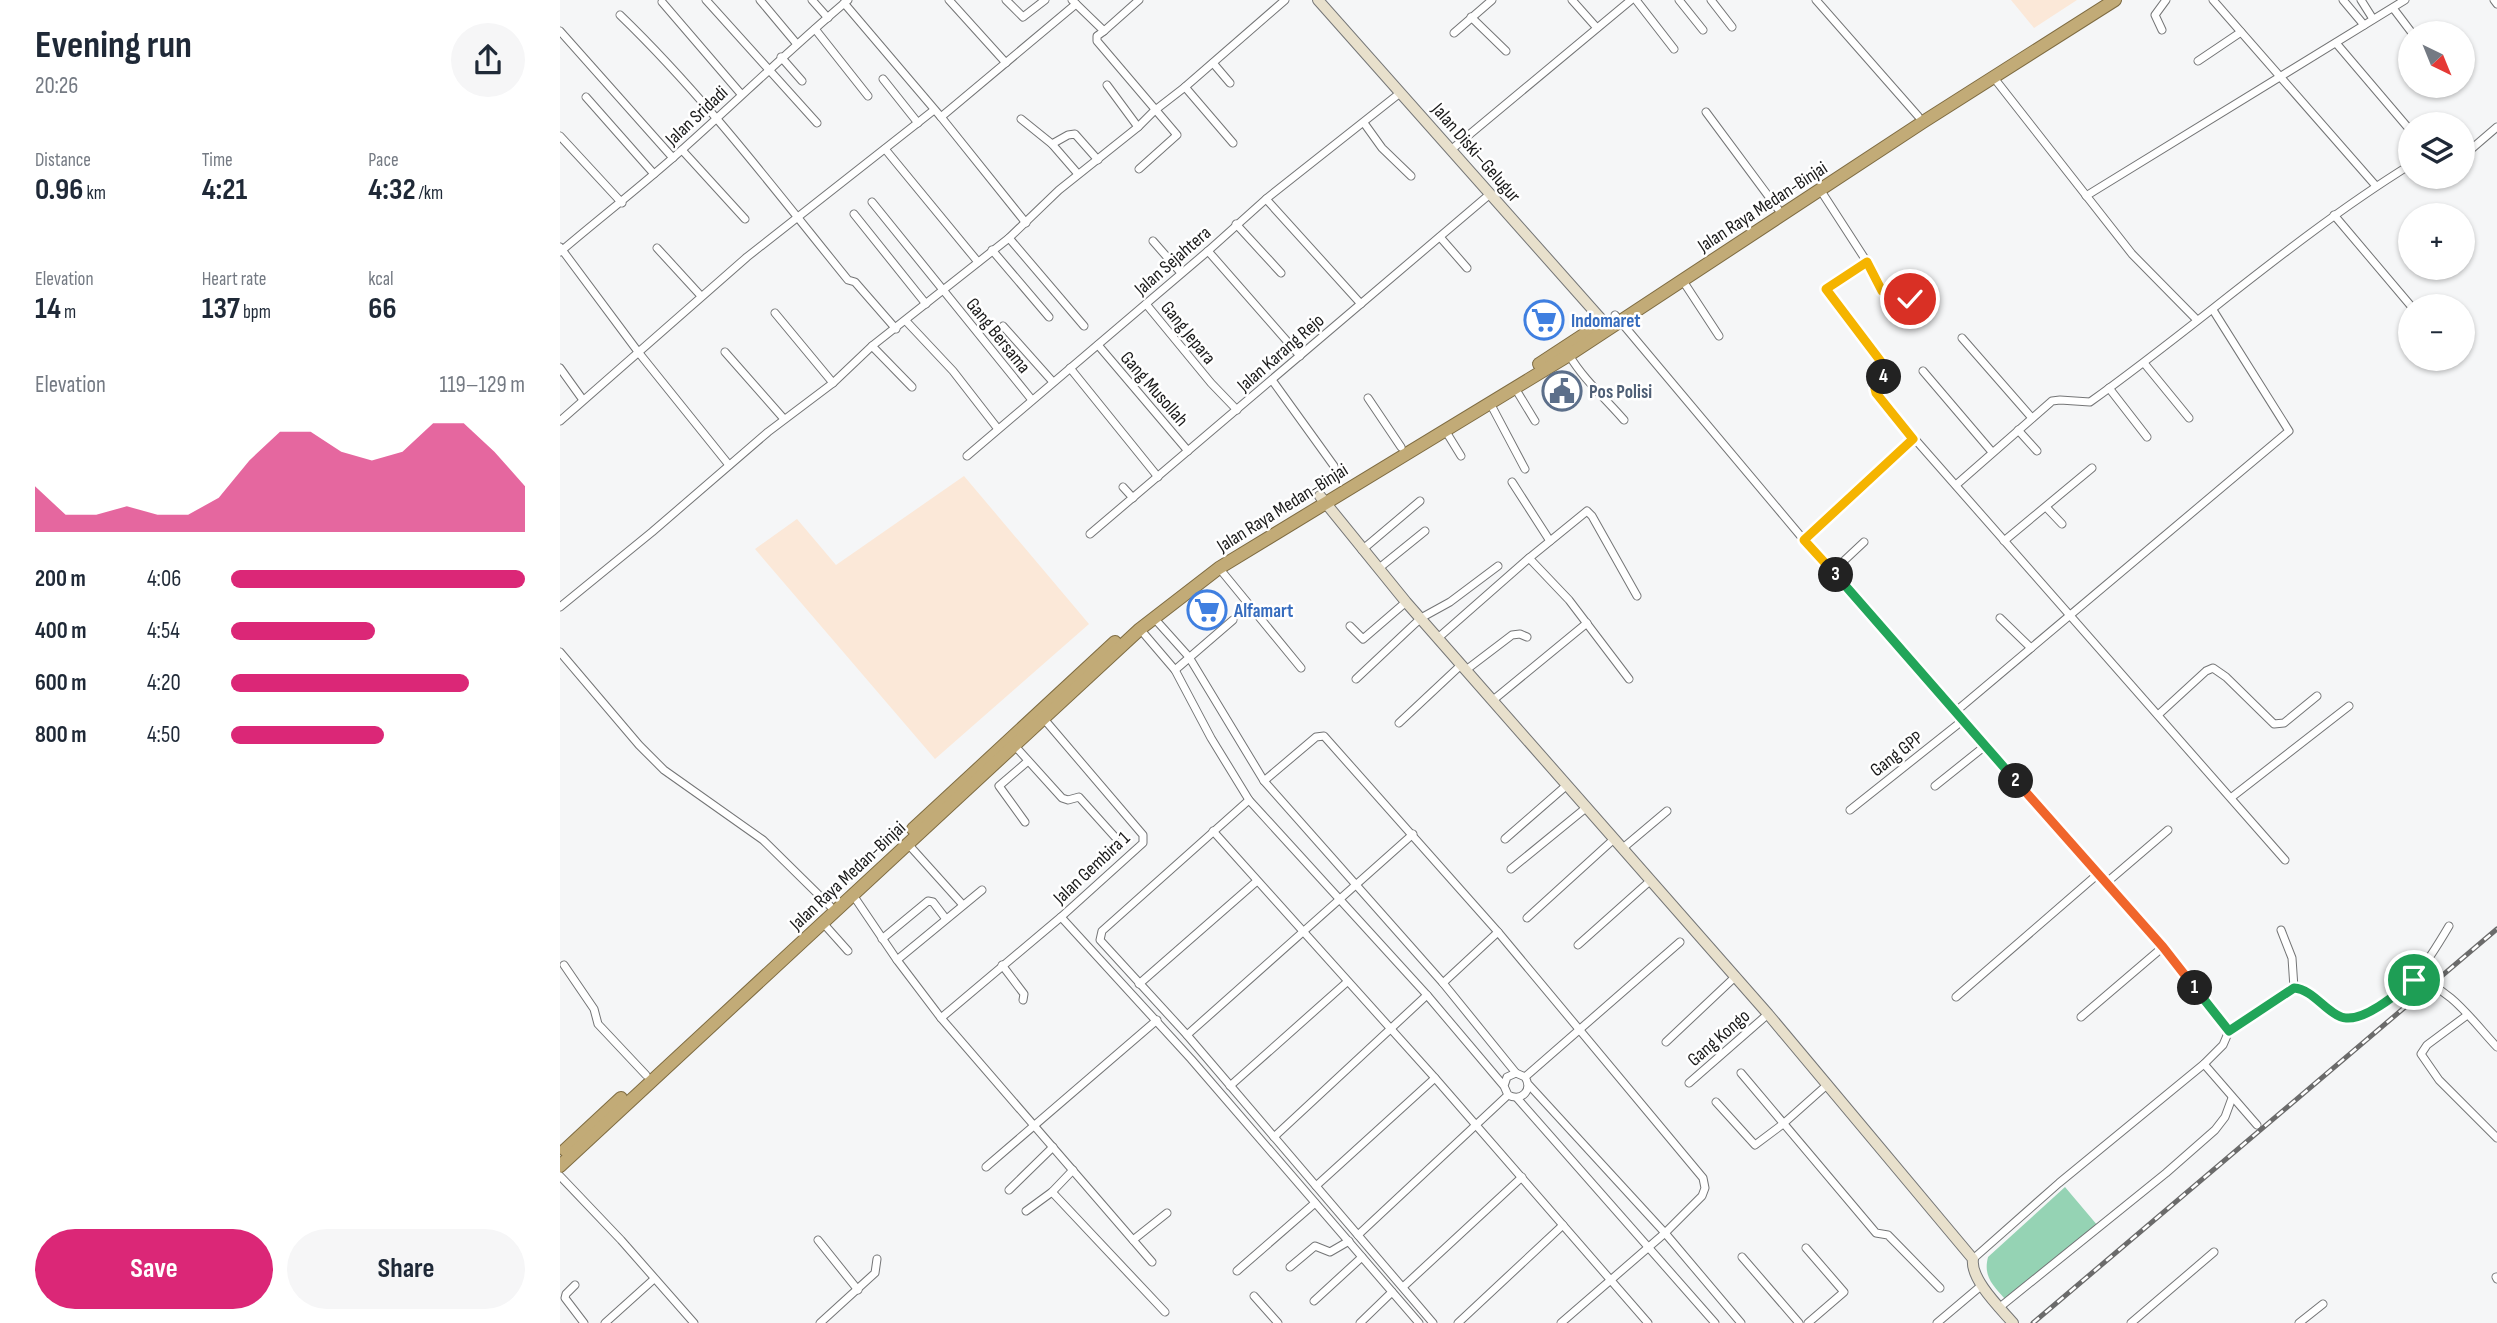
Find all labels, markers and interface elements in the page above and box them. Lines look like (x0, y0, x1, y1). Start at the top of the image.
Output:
north arrow (2398, 21, 2474, 98)
map controls (2398, 21, 2475, 371)
text: Evening run (35, 23, 192, 68)
button: share (451, 23, 525, 97)
text: 20:26 (35, 72, 78, 100)
street label: Jalan Sridadi (660, 81, 733, 151)
street label: Jalan Diski–Gelugur (1426, 98, 1526, 208)
button: layers (2398, 112, 2475, 189)
text: Distance (35, 149, 91, 172)
text: Time (202, 149, 233, 172)
text: Pace (368, 149, 399, 172)
street label: Jalan Raya Medan-Binjai (1693, 157, 1832, 258)
text: 0.96 (35, 172, 83, 208)
text: 4:21 (202, 172, 247, 208)
text: 4:32 (368, 172, 416, 208)
text: km (83, 182, 106, 205)
text: /km (416, 182, 443, 205)
button: + (2398, 203, 2475, 280)
street label: Jalan Sejahtera (1129, 222, 1216, 301)
text: Elevation (35, 268, 94, 291)
text: Heart rate (202, 268, 267, 291)
text: kcal (368, 268, 393, 291)
pin (1880, 269, 1940, 329)
icon: check (1891, 280, 1929, 318)
text: 14 (35, 291, 61, 327)
text: 137 (202, 291, 240, 327)
text: 66 (368, 291, 397, 327)
street label: Gang Bersama (960, 294, 1035, 378)
button: − (2398, 294, 2475, 371)
street label: Gang Jepara (1155, 297, 1220, 369)
supermarket icon: Indomaret (1523, 299, 1565, 341)
text: m (61, 301, 76, 324)
text: bpm (240, 301, 271, 324)
street label: Jalan Karang Rejo (1232, 309, 1329, 398)
place label: Indomaret (1571, 310, 1641, 333)
street label: Gang Musollah (1115, 347, 1193, 431)
pin: 4 (1866, 360, 1902, 394)
text: 4 (1879, 365, 1888, 388)
public building icon: Pos Polisi (1541, 370, 1583, 412)
text: Elevation (35, 371, 106, 399)
text: 119–129 m (440, 371, 525, 399)
place label: Pos Polisi (1589, 381, 1652, 404)
street label: Jalan Raya Medan-Binjai (1212, 459, 1352, 558)
pin: 3 (1818, 558, 1854, 592)
text: 3 (1831, 563, 1840, 586)
text: 200 m (35, 565, 86, 593)
text: 4:06 (147, 565, 181, 593)
supermarket icon: Alfamart (1186, 589, 1228, 631)
place label: Alfamart (1233, 600, 1293, 623)
text: 400 m (35, 617, 86, 645)
text: 4:54 (147, 617, 180, 645)
text: 600 m (35, 669, 87, 697)
text: 4:20 (147, 669, 181, 697)
text: 800 m (35, 721, 87, 749)
text: 4:50 (147, 721, 180, 749)
street label: Gang GPP (1866, 726, 1928, 782)
pin: 2 (1998, 764, 2034, 798)
text: 2 (2011, 769, 2020, 792)
street label: Jalan Raya Medan-Binjai (785, 817, 911, 936)
street label: Jalan Gembira 1 (1048, 827, 1135, 910)
pin (2384, 950, 2444, 1010)
icon: arrive (2395, 961, 2433, 999)
pin: 1 (2178, 970, 2212, 1006)
text: 1 (2191, 976, 2198, 999)
street label: Gang Kongo (1683, 1005, 1755, 1071)
button: Save (35, 1229, 273, 1309)
button: Share (287, 1229, 525, 1309)

